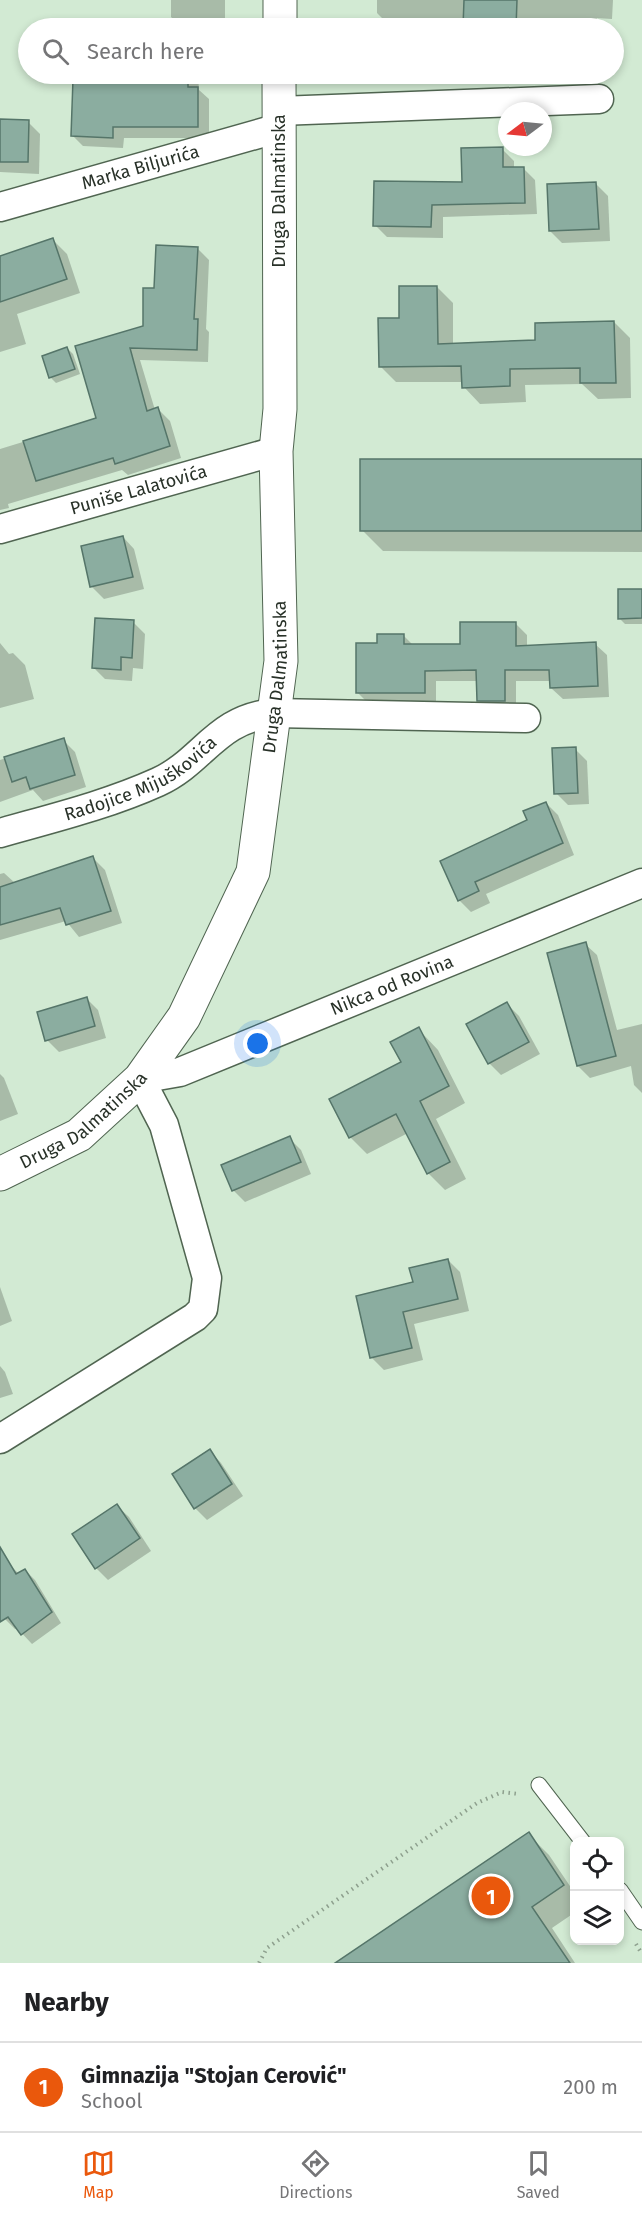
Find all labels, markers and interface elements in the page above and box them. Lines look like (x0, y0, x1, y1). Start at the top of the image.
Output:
search box (18, 18, 624, 84)
icon: search (39, 35, 72, 68)
text: Search here (87, 38, 205, 65)
north arrow (498, 102, 552, 156)
street label: Druga Dalmatinska (268, 114, 290, 268)
street label: Marka Biljurića (79, 140, 202, 194)
street label: Puniše Lalatovića (68, 460, 210, 520)
street label: Druga Dalmatinska (258, 600, 292, 755)
street label: Radojice Mijuškovića (62, 731, 221, 825)
street label: Nikca od Rovina (327, 950, 457, 1020)
your location (243, 1029, 272, 1058)
street label: Druga Dalmatinska (16, 1068, 152, 1174)
map controls (570, 1837, 624, 1945)
button: locate (570, 1837, 624, 1891)
pin: 1 (472, 1874, 510, 1918)
button: layers (570, 1891, 624, 1945)
text: Nearby (24, 1987, 109, 2018)
text: Gimnazija "Stojan Cerović" (81, 2062, 347, 2089)
text: 1 (39, 2075, 48, 2099)
text: 200 m (563, 2075, 618, 2099)
text: School (81, 2089, 142, 2113)
tab: Map (82, 2147, 115, 2202)
tab: Directions (279, 2147, 353, 2202)
tab: Saved (517, 2147, 560, 2202)

